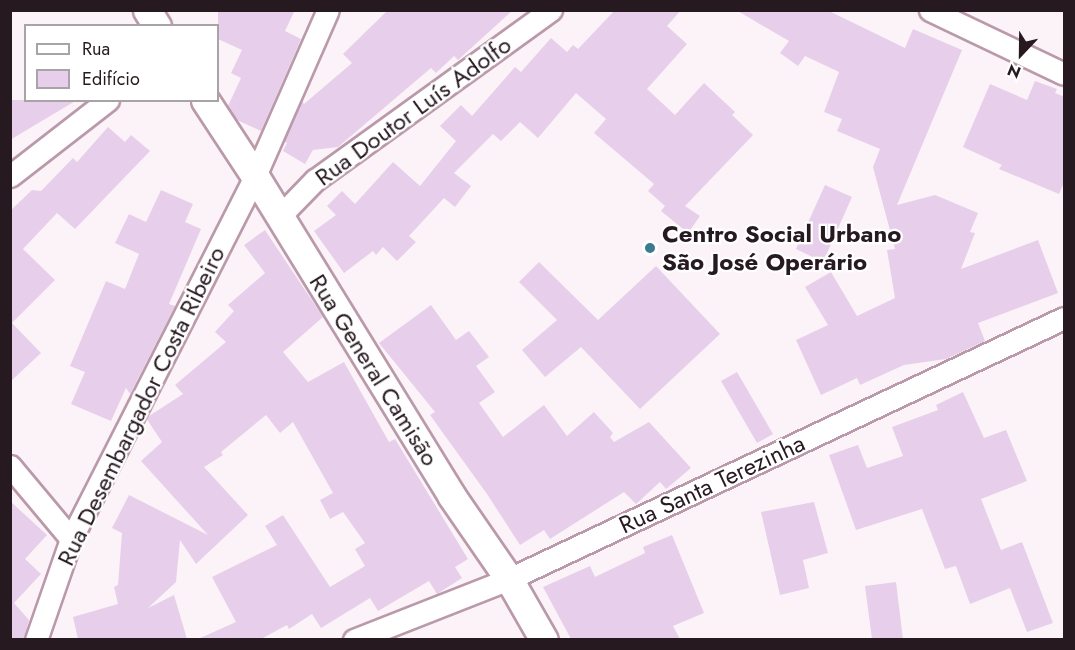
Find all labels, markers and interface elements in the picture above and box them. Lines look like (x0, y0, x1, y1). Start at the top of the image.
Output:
legend (24, 24, 219, 102)
north arrow (991, 24, 1051, 84)
street label: Rua Doutor Luís Adolfo (309, 30, 517, 192)
text: Rua (82, 36, 110, 62)
text: N (1004, 58, 1024, 84)
text: Edifício (82, 66, 140, 92)
place label: Centro Social Urbano São José Operário (662, 220, 902, 276)
marker: Centro Social Urbano São José Operário (643, 241, 657, 255)
street label: Rua Desembargador Costa Ribeiro (51, 242, 231, 570)
street label: Rua General Camisão (303, 269, 445, 471)
street label: Rua Santa Terezinha (615, 428, 809, 540)

